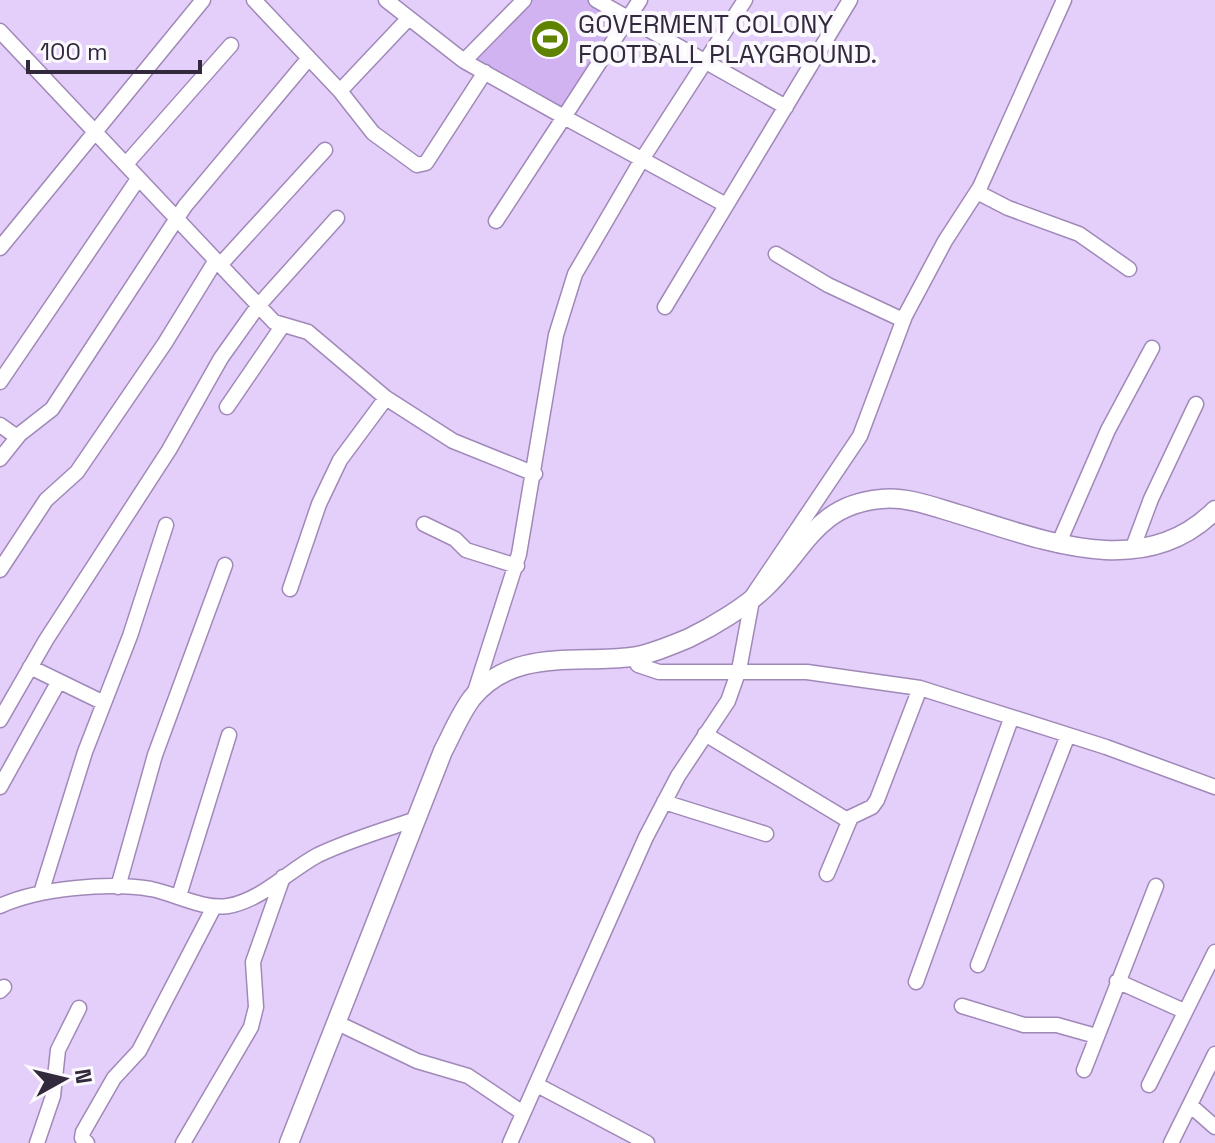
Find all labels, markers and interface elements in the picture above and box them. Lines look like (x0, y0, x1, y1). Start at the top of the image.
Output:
place label: GOVERMENT COLONY FOOTBALL PLAYGROUND. (578, 7, 877, 71)
sports icon: GOVERMENT COLONY FOOTBALL PLAYGROUND. (529, 18, 571, 60)
scale bar (28, 24, 200, 74)
text: 100 m (40, 36, 108, 67)
north arrow (24, 1039, 104, 1119)
text: N (69, 1067, 99, 1085)

